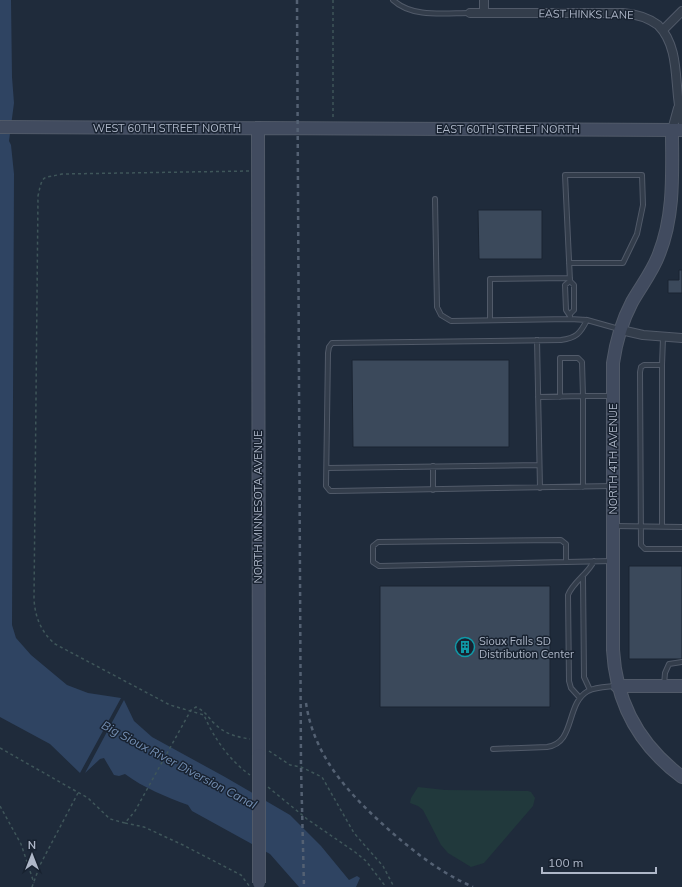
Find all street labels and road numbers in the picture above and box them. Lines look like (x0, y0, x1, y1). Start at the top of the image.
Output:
street label: EAST HINKS LANE (538, 6, 634, 22)
street label: WEST 60TH STREET NORTH (93, 121, 241, 135)
street label: EAST 60TH STREET NORTH (436, 122, 580, 136)
street label: NORTH 4TH AVENUE (606, 404, 620, 514)
street label: NORTH MINNESOTA AVENUE (251, 430, 265, 584)

